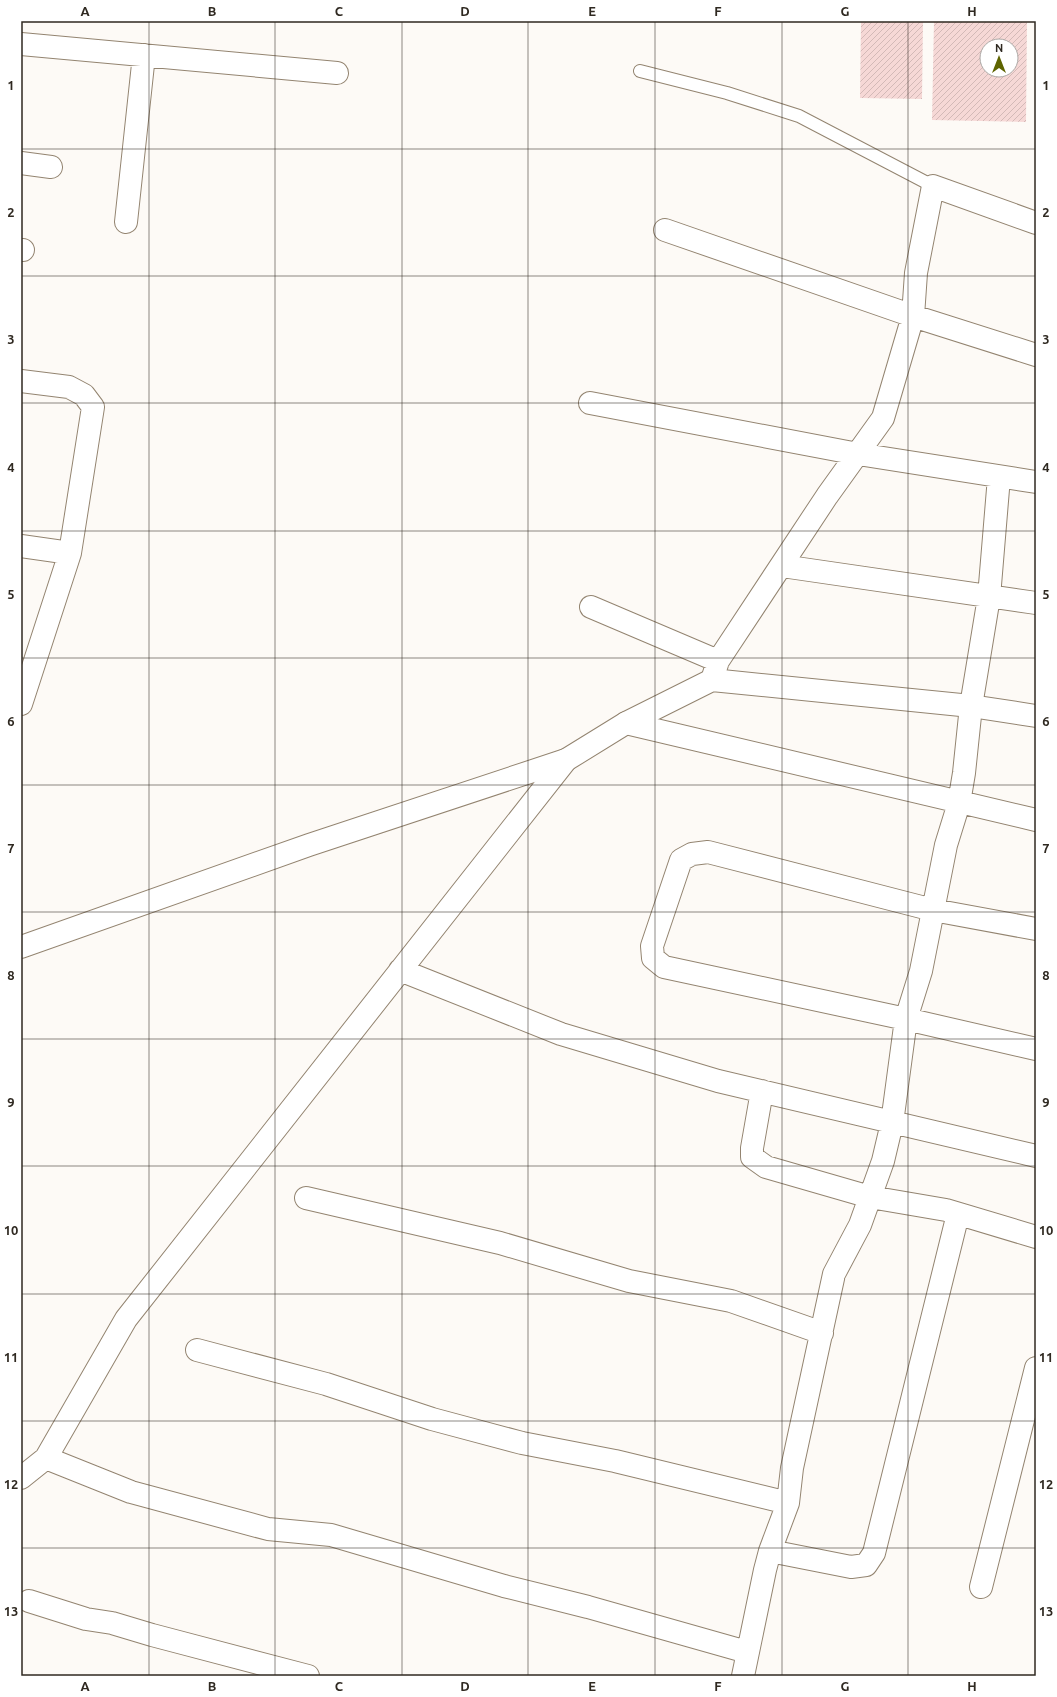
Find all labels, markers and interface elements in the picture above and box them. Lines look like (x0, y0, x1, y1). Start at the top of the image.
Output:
text: A (80, 4, 90, 18)
text: B (208, 4, 217, 18)
text: C (335, 4, 344, 18)
text: D (460, 4, 470, 18)
text: E (588, 4, 596, 18)
text: F (714, 4, 722, 18)
text: G (841, 4, 850, 18)
text: H (967, 4, 977, 18)
north arrow (979, 38, 1019, 78)
text: N (995, 42, 1003, 54)
text: 1 (7, 78, 15, 92)
text: 1 (1042, 78, 1050, 92)
text: 2 (7, 205, 15, 219)
text: 2 (1042, 205, 1050, 219)
text: 3 (7, 332, 15, 346)
text: 3 (1042, 332, 1050, 346)
text: 4 (7, 460, 15, 474)
text: 4 (1042, 460, 1050, 474)
text: 5 (7, 587, 15, 601)
text: 5 (1042, 587, 1050, 601)
text: 6 (7, 714, 15, 728)
text: 6 (1042, 714, 1050, 728)
text: 7 (7, 841, 15, 855)
text: 7 (1042, 841, 1050, 855)
text: 8 (7, 968, 15, 982)
text: 8 (1042, 968, 1050, 982)
text: 9 (7, 1095, 15, 1109)
text: 9 (1042, 1095, 1050, 1109)
text: 10 (4, 1223, 18, 1237)
text: 10 (1039, 1223, 1053, 1237)
text: 11 (4, 1350, 18, 1364)
text: 11 (1039, 1350, 1053, 1364)
text: 12 (4, 1477, 18, 1491)
text: 12 (1039, 1477, 1053, 1491)
text: 13 (4, 1604, 18, 1618)
text: 13 (1039, 1604, 1053, 1618)
text: A (80, 1679, 90, 1693)
text: B (208, 1679, 217, 1693)
text: C (335, 1679, 344, 1693)
text: D (460, 1679, 470, 1693)
text: E (588, 1679, 596, 1693)
text: F (714, 1679, 722, 1693)
text: G (841, 1679, 850, 1693)
text: H (967, 1679, 977, 1693)

